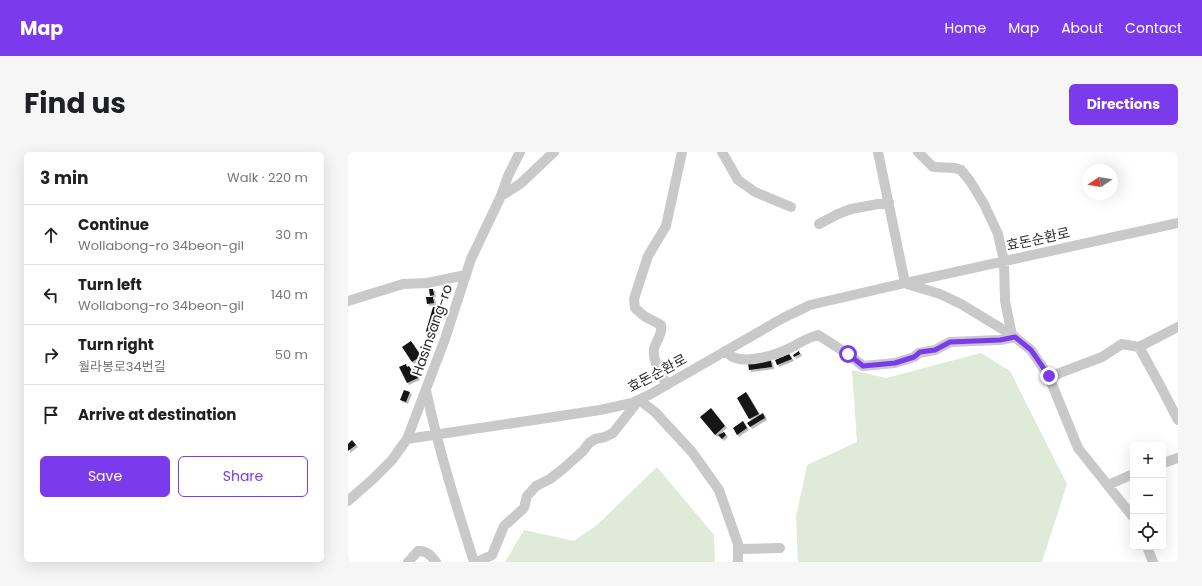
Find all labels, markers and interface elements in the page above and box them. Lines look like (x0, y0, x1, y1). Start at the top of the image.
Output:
text: Map (20, 15, 63, 42)
text: Home (944, 18, 986, 38)
text: Map (1008, 18, 1039, 38)
text: About (1061, 18, 1103, 38)
text: Contact (1125, 18, 1182, 38)
text: Find us (24, 84, 126, 123)
button: Directions (1069, 84, 1178, 125)
north arrow (1082, 164, 1118, 200)
text: 3 min (40, 166, 88, 190)
text: Walk · 220 m (227, 168, 308, 187)
text: Continue (78, 214, 149, 235)
street label: 효돈순환로 (1004, 222, 1072, 255)
icon: ahead (40, 224, 62, 246)
text: 30 m (275, 225, 308, 244)
text: Wollabong-ro 34beon-gil (78, 236, 244, 255)
text: Turn left (78, 274, 142, 295)
street label: Hasinsang-ro (407, 281, 457, 379)
icon: left (40, 284, 62, 306)
text: 140 m (271, 285, 308, 304)
text: Wollabong-ro 34beon-gil (78, 296, 244, 315)
text: Turn right (78, 334, 154, 355)
icon: right (40, 344, 62, 366)
text: 50 m (275, 345, 308, 364)
route start (839, 345, 857, 363)
street label: 효돈순환로 (624, 349, 690, 397)
text: 월라봉로34번길 (78, 357, 166, 376)
route end (1040, 367, 1058, 385)
icon: arrive (40, 404, 62, 426)
text: Arrive at destination (78, 404, 236, 425)
map controls (1130, 442, 1166, 550)
button: + (1130, 442, 1166, 478)
button: Save (40, 456, 170, 497)
button: Share (178, 456, 308, 497)
button: − (1130, 478, 1166, 514)
button: locate (1130, 514, 1166, 550)

